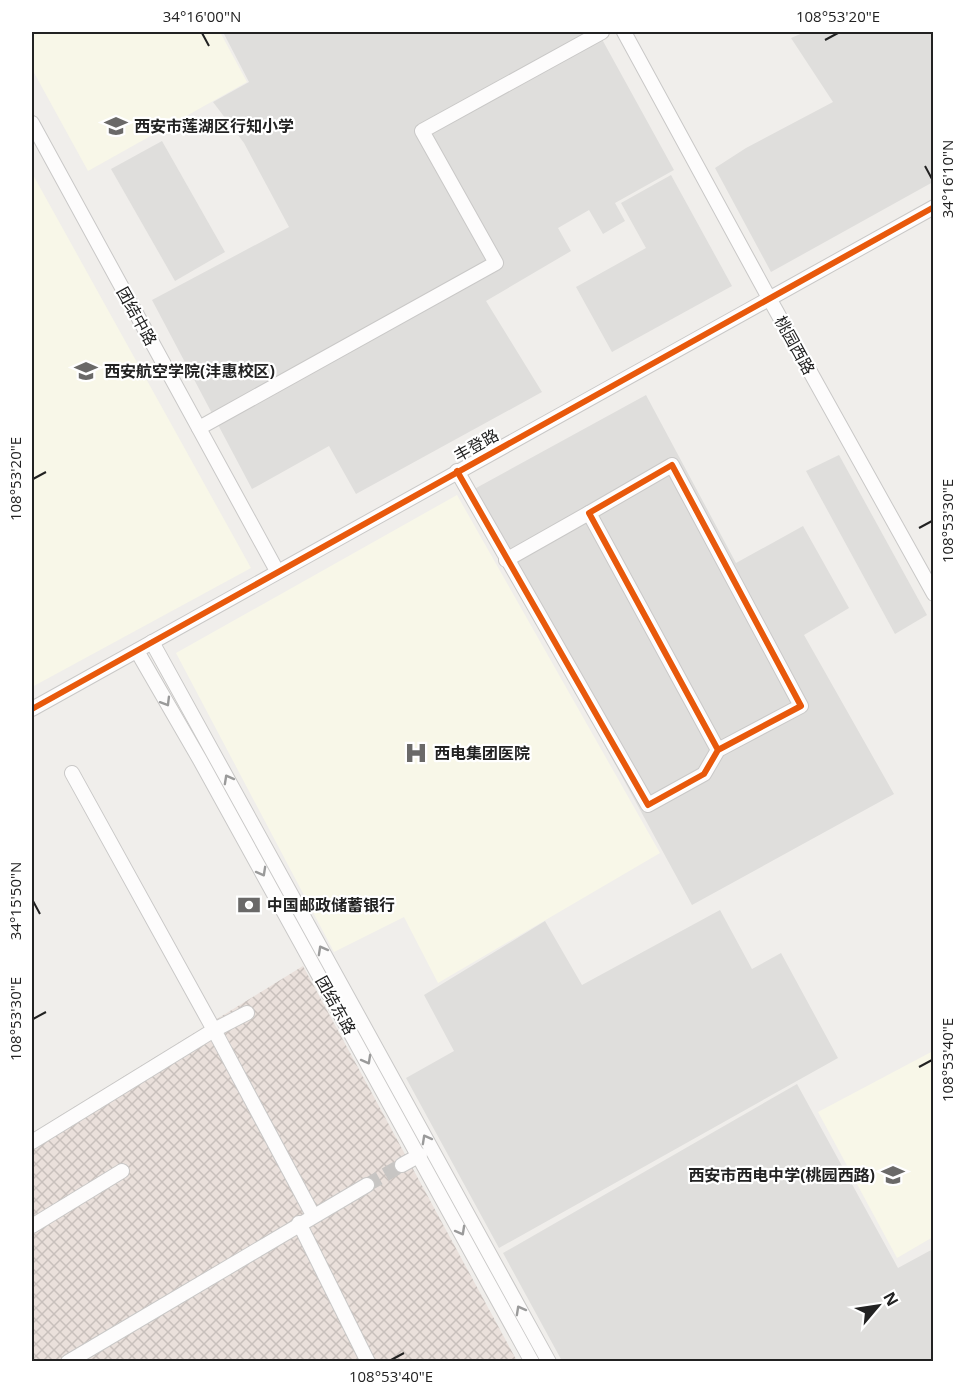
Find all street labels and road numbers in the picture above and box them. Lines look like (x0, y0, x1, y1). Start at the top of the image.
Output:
street label: 团结中路 (112, 283, 162, 349)
street label: 桃园西路 (770, 312, 820, 378)
street label: 丰登路 (450, 424, 502, 466)
street label: 团结东路 (311, 972, 361, 1038)

